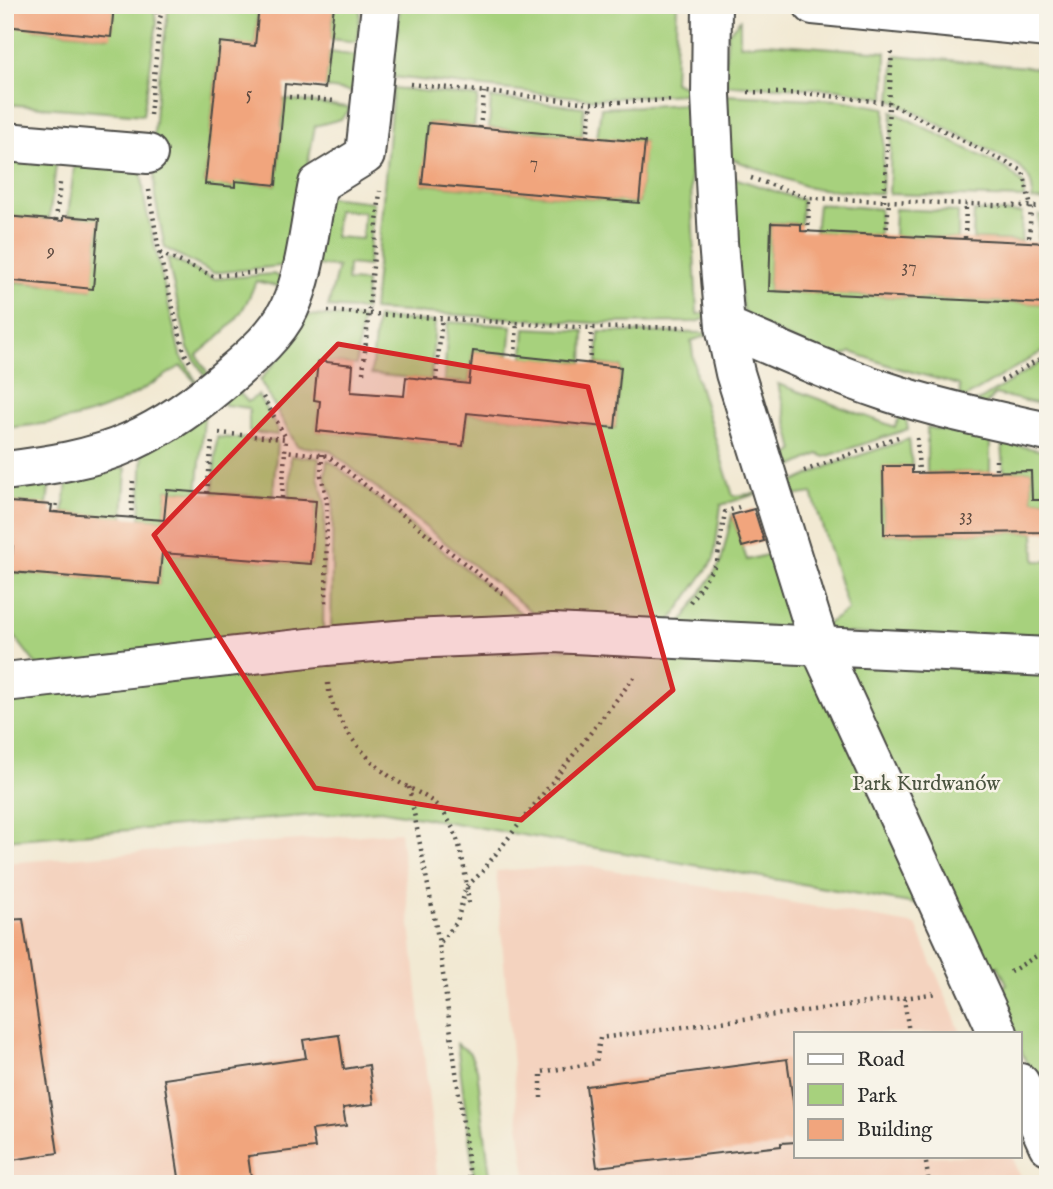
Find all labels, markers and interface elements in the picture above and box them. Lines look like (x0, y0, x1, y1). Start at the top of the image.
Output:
house number: 5 (246, 83, 253, 106)
house number: 7 (530, 152, 538, 175)
house number: 9 (46, 240, 55, 263)
house number: 37 (901, 256, 917, 279)
house number: 33 (959, 505, 973, 528)
park label: Park Kurdwanów (852, 771, 1001, 798)
legend (794, 1032, 1021, 1158)
text: Road (857, 1047, 905, 1074)
text: Park (857, 1083, 898, 1110)
text: Building (857, 1117, 933, 1144)

